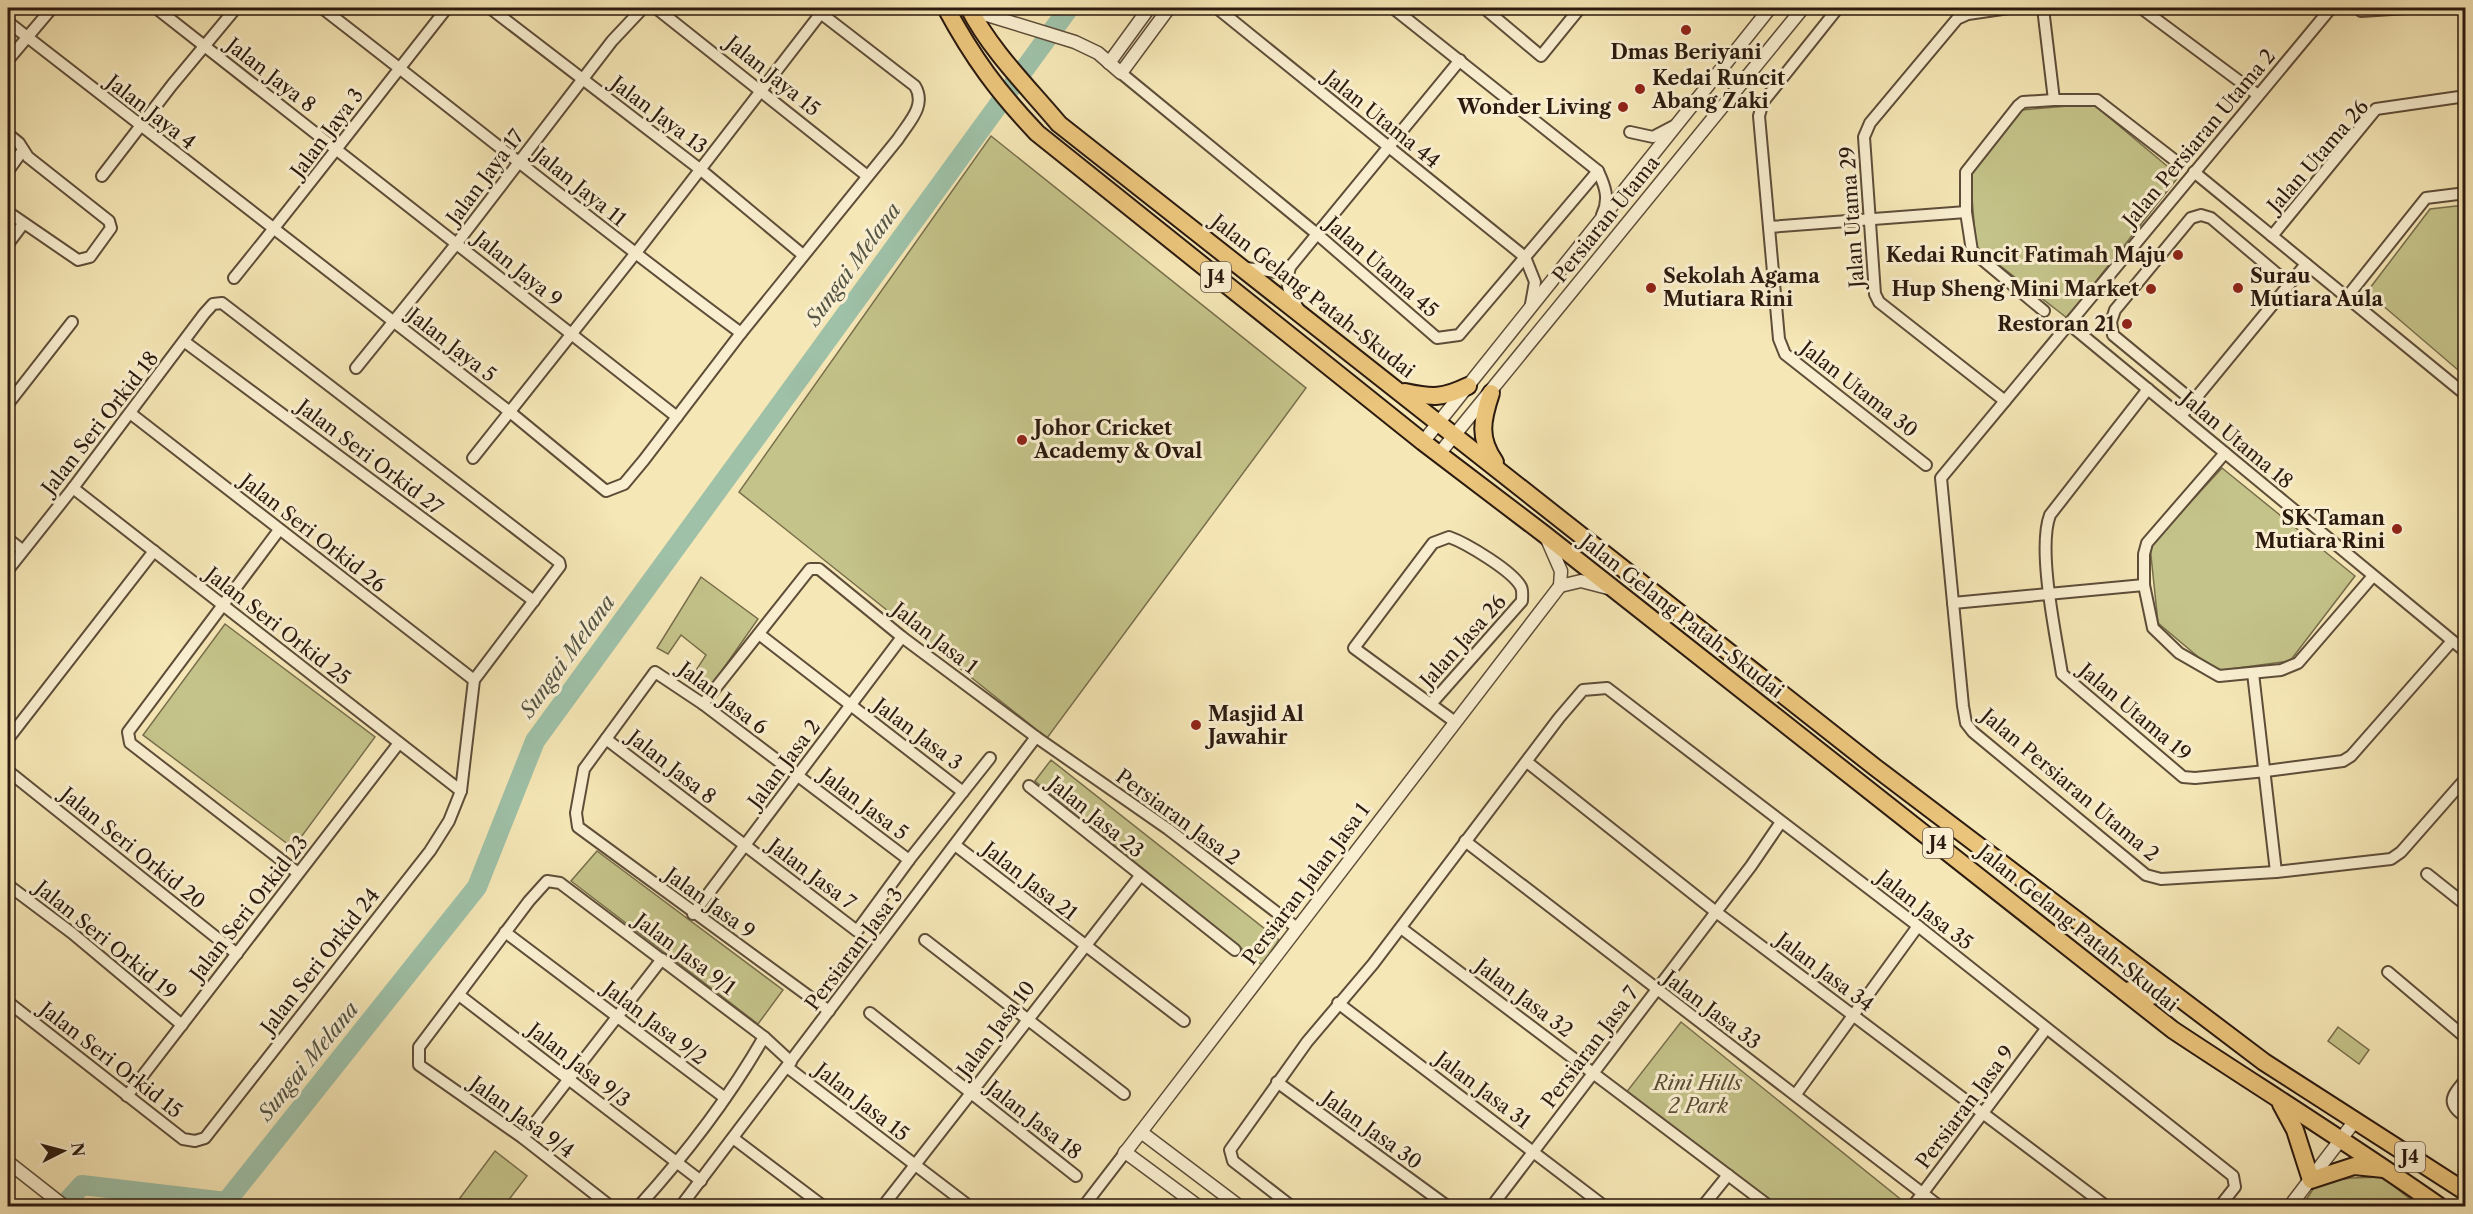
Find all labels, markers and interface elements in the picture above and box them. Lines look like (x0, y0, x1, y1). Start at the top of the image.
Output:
marker: Dmas Beriyani (1679, 23, 1693, 37)
street label: Jalan Jaya 15 (719, 29, 825, 121)
street label: Jalan Jaya 8 (219, 31, 320, 117)
place label: Dmas Beriyani (1610, 40, 1762, 64)
street label: Jalan Persiaran Utama 2 (2116, 44, 2280, 234)
street label: Jalan Utama 44 (1317, 63, 1445, 173)
place label: Kedai Runcit Abang Zaki (1651, 66, 1785, 113)
street label: Jalan Jaya 4 (99, 68, 200, 154)
street label: Jalan Jaya 13 (604, 69, 712, 159)
marker: Kedai Runcit Abang Zaki (1633, 82, 1647, 96)
street label: Jalan Jaya 3 (284, 84, 368, 185)
place label: Wonder Living (1456, 95, 1611, 119)
street label: Jalan Utama 26 (2260, 95, 2374, 220)
marker: Wonder Living (1616, 100, 1630, 114)
street label: Jalan Jaya 17 (440, 125, 529, 232)
street label: Jalan Jaya 11 (527, 141, 631, 232)
street label: Jalan Utama 29 (1835, 145, 1869, 292)
street label: Persiaran Utama (1548, 150, 1665, 287)
water label: Sungai Melana (799, 198, 906, 332)
street label: Jalan Gelang Patah-Skudai (1204, 207, 1419, 383)
street label: Jalan Utama 45 (1319, 210, 1443, 322)
street label: Jalan Jaya 9 (467, 224, 567, 312)
place label: Kedai Runcit Fatimah Maju (1886, 243, 2166, 267)
marker: Kedai Runcit Fatimah Maju (2171, 248, 2185, 262)
road number: J4 (1201, 262, 1231, 292)
place label: Sekolah Agama Mutiara Rini (1663, 264, 1820, 311)
place label: Surau Mutiara Aula (2250, 264, 2383, 311)
place label: Hup Sheng Mini Market (1891, 277, 2139, 301)
marker: Sekolah Agama Mutiara Rini (1644, 281, 1658, 295)
marker: Surau Mutiara Aula (2231, 281, 2245, 295)
marker: Hup Sheng Mini Market (2144, 282, 2158, 296)
street label: Jalan Jaya 5 (401, 301, 501, 387)
place label: Restoran 21 (1997, 312, 2115, 336)
marker: Restoran 21 (2120, 317, 2134, 331)
street label: Jalan Utama 30 (1793, 334, 1922, 442)
street label: Jalan Seri Orkid 18 (35, 347, 163, 502)
street label: Jalan Utama 18 (2174, 384, 2298, 494)
street label: Jalan Seri Orkid 27 (290, 393, 448, 520)
place label: Johor Cricket Academy & Oval (1030, 416, 1202, 463)
marker: Johor Cricket Academy & Oval (1015, 433, 1029, 447)
street label: Jalan Seri Orkid 26 (233, 467, 391, 597)
place label: SK Taman Mutiara Rini (2255, 506, 2385, 553)
marker: SK Taman Mutiara Rini (2390, 522, 2404, 536)
street label: Jalan Gelang Patah-Skudai (1573, 527, 1788, 703)
street label: Jalan Seri Orkid 25 (198, 560, 355, 690)
water label: Sungai Melana (513, 590, 620, 724)
street label: Jalan Jasa 26 (1413, 590, 1511, 695)
street label: Jalan Jasa 1 (885, 595, 983, 679)
street label: Jalan Jasa 6 (671, 655, 772, 739)
street label: Jalan Utama 19 (2072, 656, 2196, 766)
street label: Jalan Jasa 3 (867, 691, 967, 775)
place label: Masjid Al Jawahir (1204, 702, 1304, 749)
street label: Jalan Persiaran Utama 2 (1974, 702, 2164, 866)
street label: Jalan Jasa 2 (741, 715, 825, 816)
marker: Masjid Al Jawahir (1189, 718, 1203, 732)
street label: Jalan Jasa 8 (621, 723, 721, 809)
street label: Jalan Jasa 5 (813, 761, 913, 845)
street label: Persiaran Jasa 2 (1111, 764, 1245, 870)
street label: Jalan Jasa 23 (1041, 769, 1149, 863)
street label: Jalan Seri Orkid 20 (54, 780, 210, 914)
street label: Persiaran Jalan Jasa 1 (1237, 798, 1375, 970)
road number: J4 (1923, 828, 1953, 858)
street label: Jalan Seri Orkid 23 (183, 831, 313, 988)
street label: Jalan Jasa 7 (761, 832, 861, 915)
street label: Jalan Jasa 21 (976, 835, 1082, 926)
street label: Jalan Gelang Patah-Skudai (1970, 838, 2183, 1016)
street label: Jalan Jasa 9 (658, 861, 760, 944)
street label: Jalan Jasa 35 (1870, 863, 1978, 955)
street label: Jalan Seri Orkid 19 (28, 874, 182, 1004)
street label: Jalan Seri Orkid 24 (254, 883, 384, 1041)
street label: Persiaran Jasa 3 (800, 883, 908, 1015)
street label: Jalan Jasa 9/1 (627, 906, 741, 1000)
street label: Jalan Jasa 34 (1769, 926, 1879, 1016)
street label: Jalan Jasa 32 (1468, 952, 1578, 1042)
street label: Jalan Jasa 33 (1656, 964, 1765, 1054)
street label: Jalan Jasa 9/2 (596, 975, 711, 1070)
street label: Jalan Jasa 10 (950, 976, 1040, 1084)
street label: Persiaran Jasa 7 (1536, 981, 1644, 1113)
street label: Jalan Seri Orkid 15 (33, 995, 187, 1123)
water label: Sungai Melana (251, 996, 364, 1127)
street label: Jalan Jasa 9/3 (521, 1016, 635, 1112)
street label: Persiaran Jasa 9 (1911, 1041, 2019, 1173)
street label: Jalan Jasa 31 (1428, 1045, 1536, 1134)
street label: Jalan Jasa 15 (808, 1056, 914, 1146)
street label: Jalan Jasa 9/4 (463, 1069, 579, 1163)
park label: Rini Hills 2 Park (1652, 1071, 1743, 1118)
street label: Jalan Jasa 18 (979, 1074, 1086, 1164)
street label: Jalan Jasa 30 (1315, 1084, 1426, 1174)
north arrow (33, 1121, 93, 1181)
text: N (67, 1141, 89, 1157)
road number: J4 (2395, 1142, 2425, 1172)

